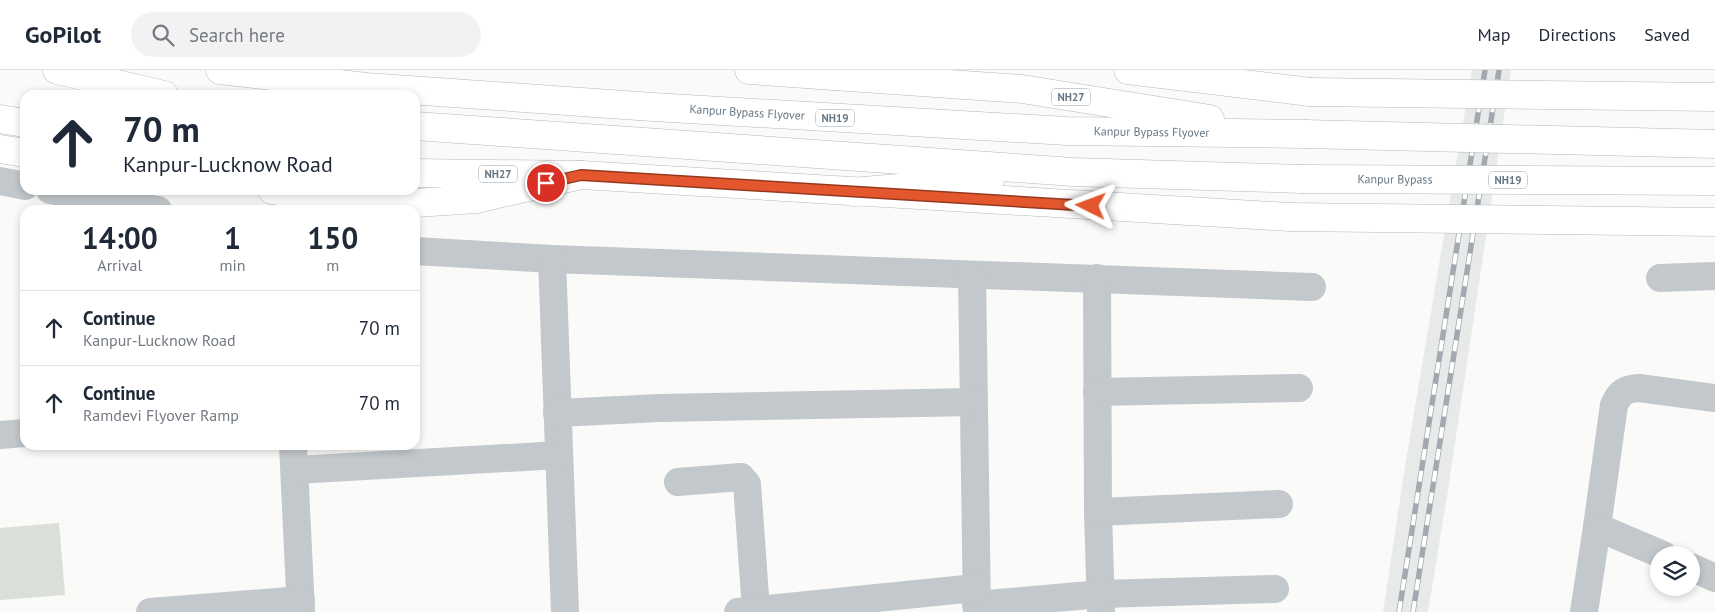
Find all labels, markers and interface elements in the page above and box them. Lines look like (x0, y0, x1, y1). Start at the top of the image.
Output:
search box (131, 12, 481, 57)
text: GoPilot (25, 19, 101, 50)
icon: search (149, 21, 177, 49)
text: Search here (189, 23, 285, 47)
text: Map (1478, 23, 1510, 46)
text: Directions (1538, 23, 1616, 46)
text: Saved (1644, 23, 1690, 46)
road number: NH27 (1052, 88, 1090, 106)
street label: Kanpur Bypass Flyover (689, 101, 805, 123)
text: 70 m (123, 106, 200, 152)
icon: ahead (40, 110, 105, 175)
road number: NH19 (816, 110, 854, 126)
street label: Kanpur Bypass Flyover (1094, 123, 1209, 140)
text: Kanpur-Lucknow Road (123, 150, 333, 178)
pin (525, 162, 567, 204)
road number: NH27 (479, 166, 517, 182)
icon: arrive (532, 169, 560, 197)
street label: Kanpur Bypass (1357, 171, 1433, 187)
road number: NH19 (1489, 172, 1527, 188)
position arrow (1064, 179, 1116, 231)
text: 14:00 (82, 218, 158, 257)
text: 1 (224, 218, 241, 257)
text: 150 (307, 218, 358, 257)
text: Arrival (97, 255, 142, 275)
text: min (220, 255, 246, 275)
text: m (326, 255, 339, 275)
text: Continue (83, 306, 155, 330)
icon: ahead (40, 314, 68, 342)
text: 70 m (359, 316, 400, 340)
text: Kanpur-Lucknow Road (83, 330, 236, 350)
text: Continue (83, 381, 155, 405)
icon: ahead (40, 389, 68, 417)
text: 70 m (359, 391, 400, 415)
text: Ramdevi Flyover Ramp (83, 405, 239, 425)
map controls (1650, 546, 1700, 596)
button: layers (1650, 546, 1700, 596)

